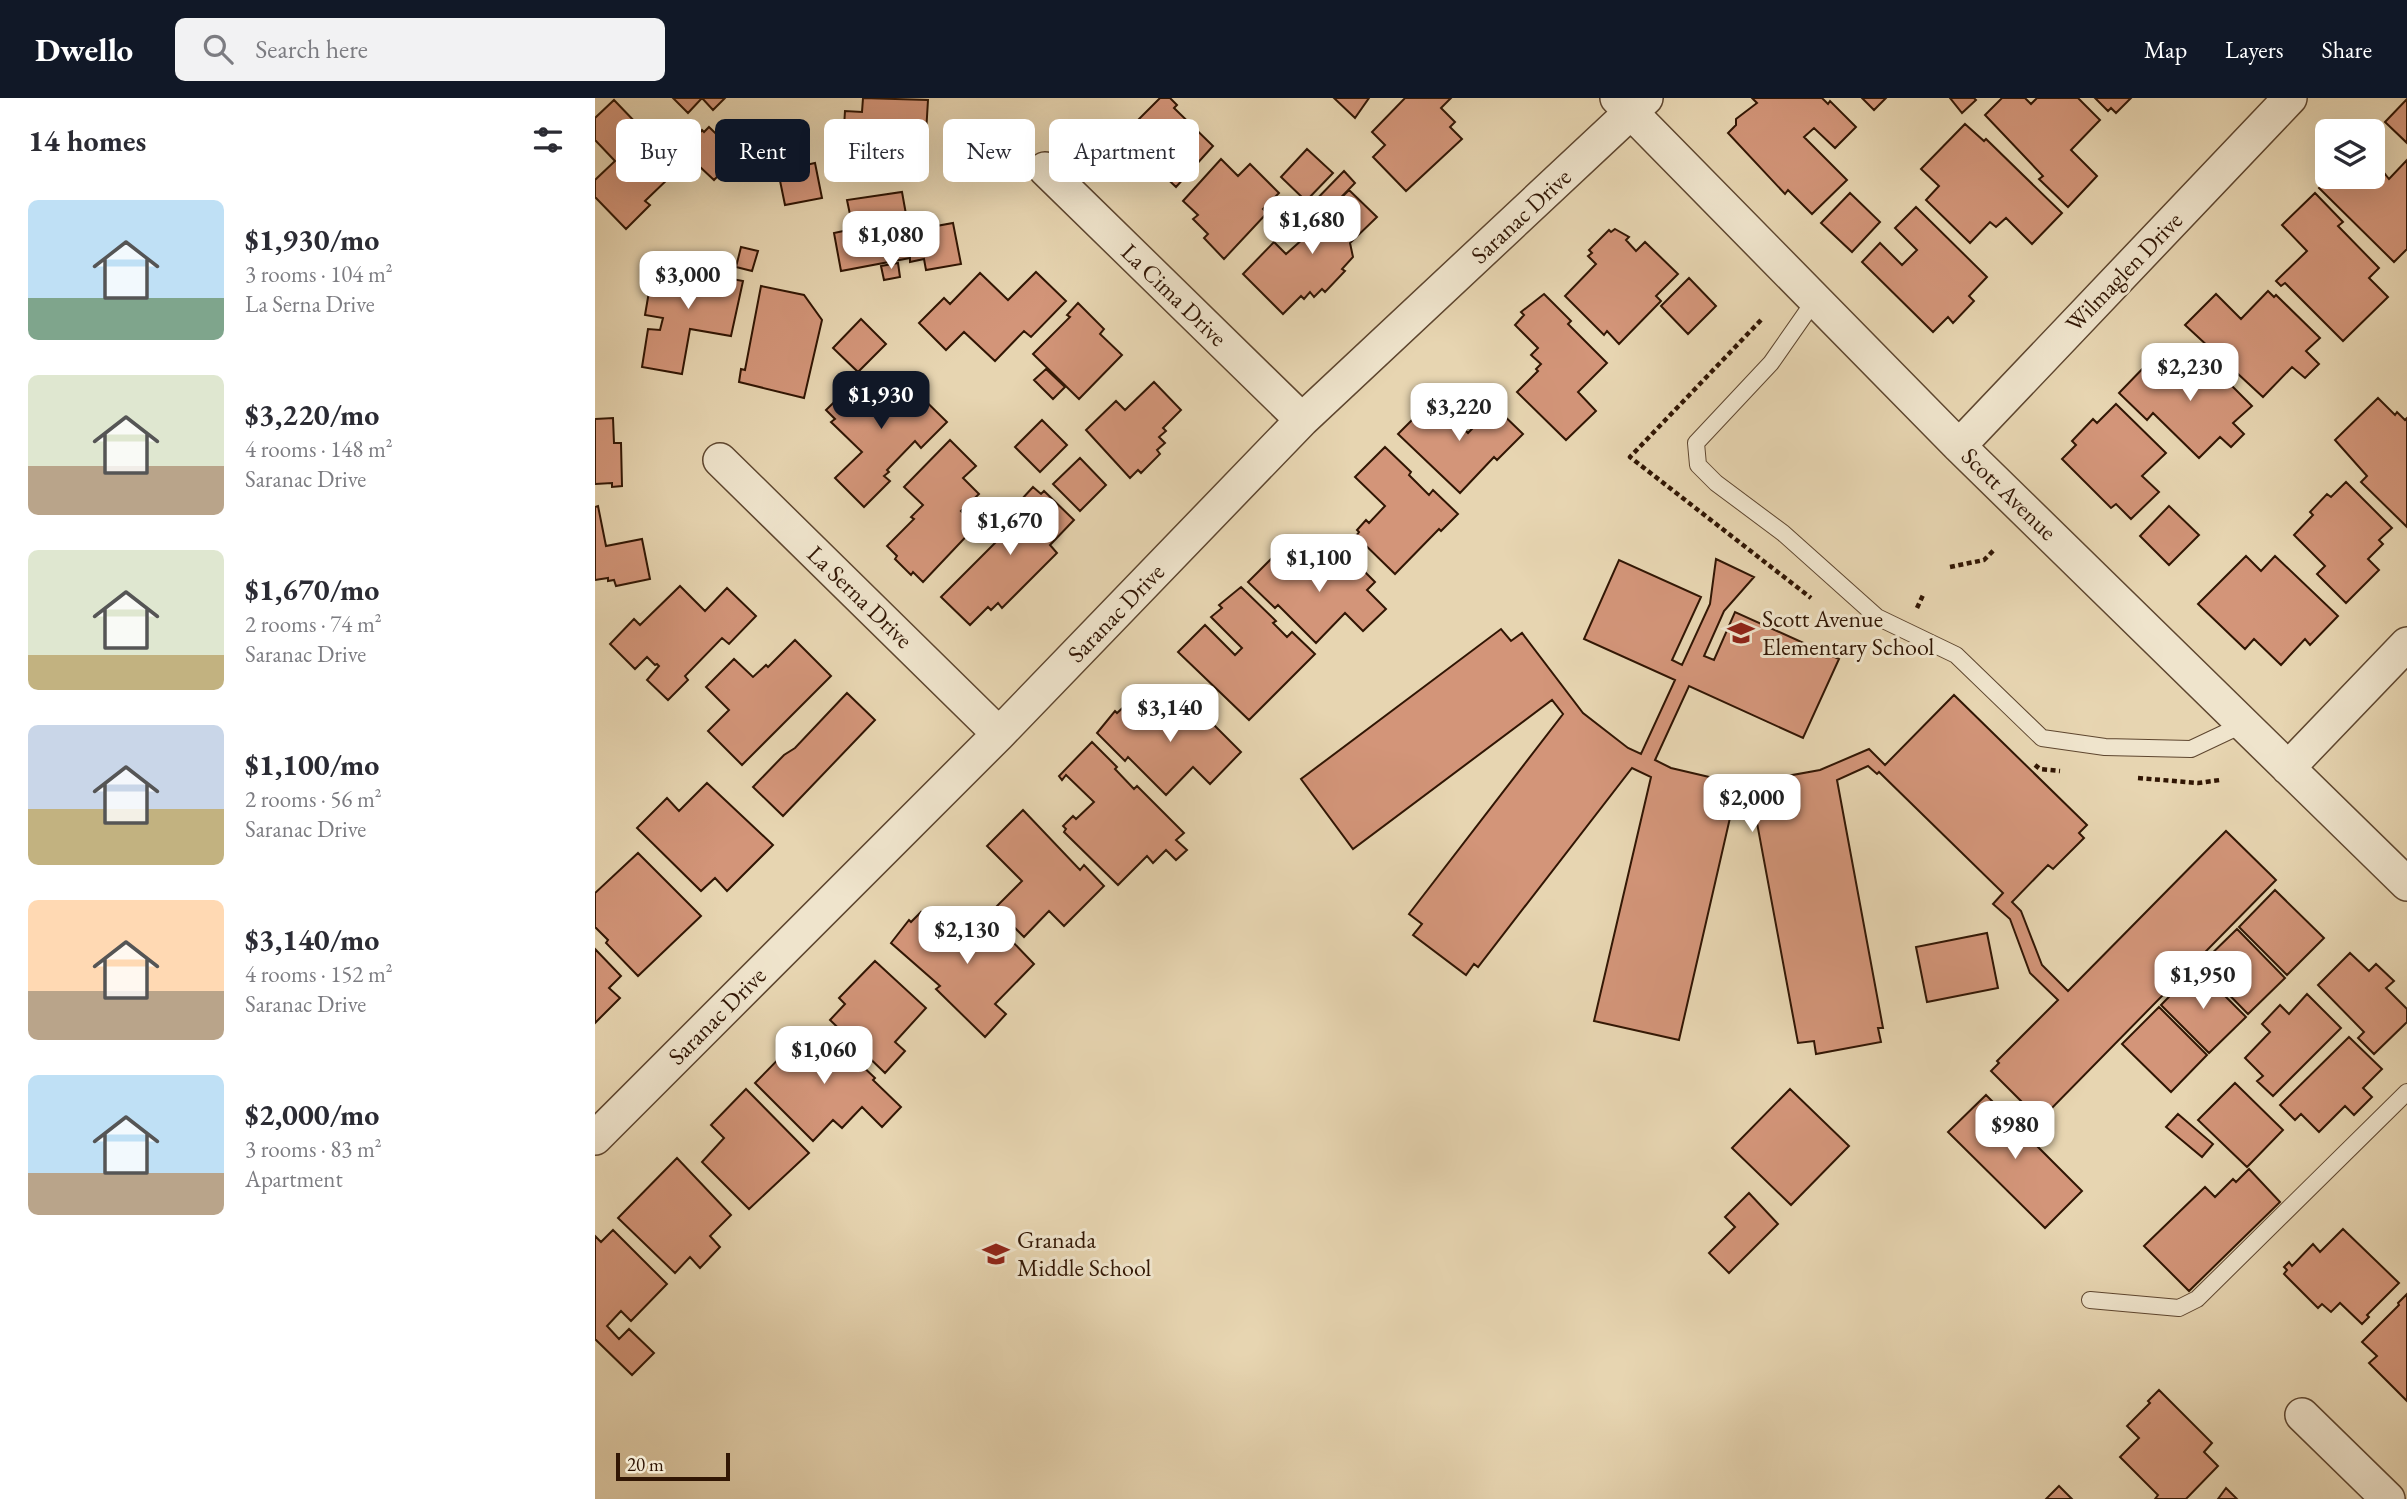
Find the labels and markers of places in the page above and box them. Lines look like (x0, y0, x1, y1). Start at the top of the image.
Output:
pin: $1,680 (1255, 197, 1369, 256)
pin: $1,080 (834, 212, 948, 271)
pin: $3,000 (631, 252, 745, 311)
pin: $2,230 (2133, 344, 2247, 403)
pin: $1,930 (824, 372, 938, 431)
pin: $3,220 (1402, 384, 1516, 443)
pin: $1,670 (953, 498, 1067, 557)
pin: $1,100 (1262, 534, 1376, 594)
place label: Scott Avenue Elementary School (1762, 603, 1934, 662)
school or university icon: Scott Avenue Elementary School (1726, 618, 1756, 648)
pin: $3,140 (1113, 684, 1227, 744)
pin: $2,000 (1695, 774, 1809, 834)
pin: $2,130 (910, 906, 1024, 966)
pin: $1,950 (2146, 951, 2260, 1011)
pin: $1,060 (767, 1026, 881, 1086)
pin: $980 (1974, 1102, 2056, 1161)
place label: Granada Middle School (1017, 1224, 1151, 1283)
school or university icon: Granada Middle School (981, 1239, 1011, 1269)

